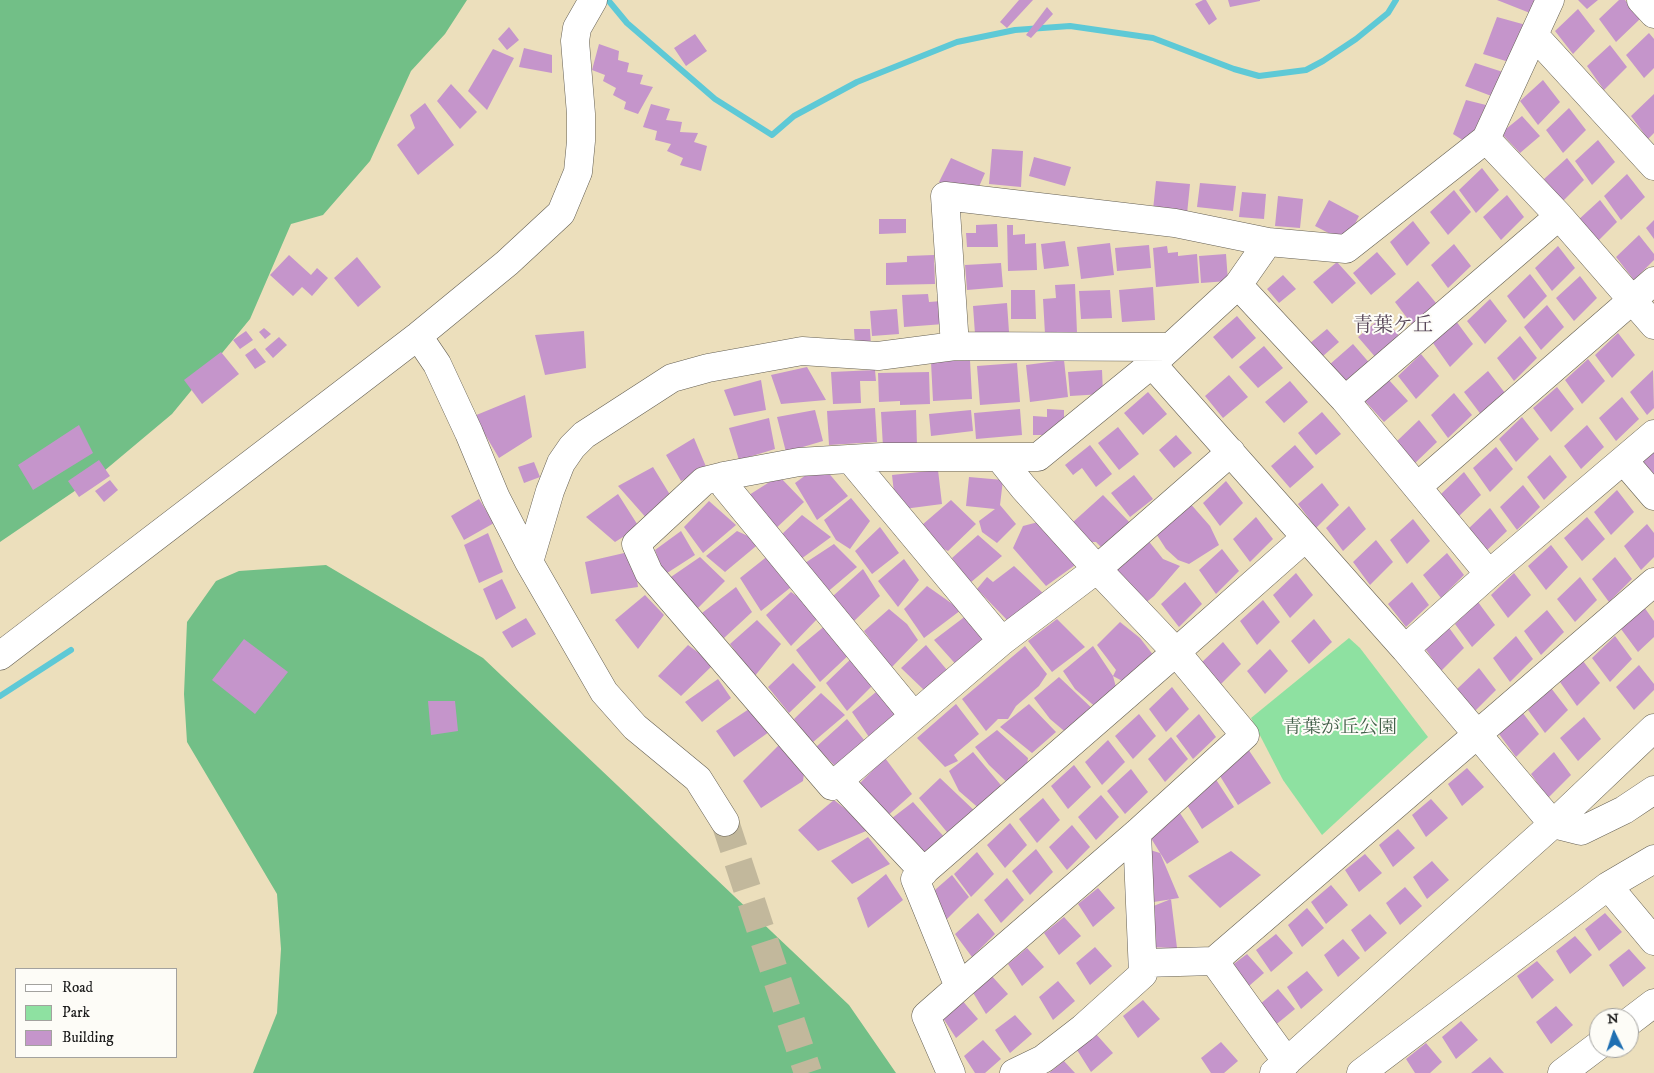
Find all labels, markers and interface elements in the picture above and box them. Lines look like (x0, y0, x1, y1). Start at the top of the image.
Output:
district label: 青葉ケ丘 (1353, 315, 1433, 339)
park label: 青葉が丘公園 (1283, 718, 1397, 740)
legend (15, 968, 178, 1058)
text: Road (62, 978, 93, 997)
text: Park (62, 1003, 90, 1022)
north arrow (1589, 1008, 1639, 1058)
text: N (1607, 1010, 1619, 1028)
text: Building (62, 1028, 114, 1047)

